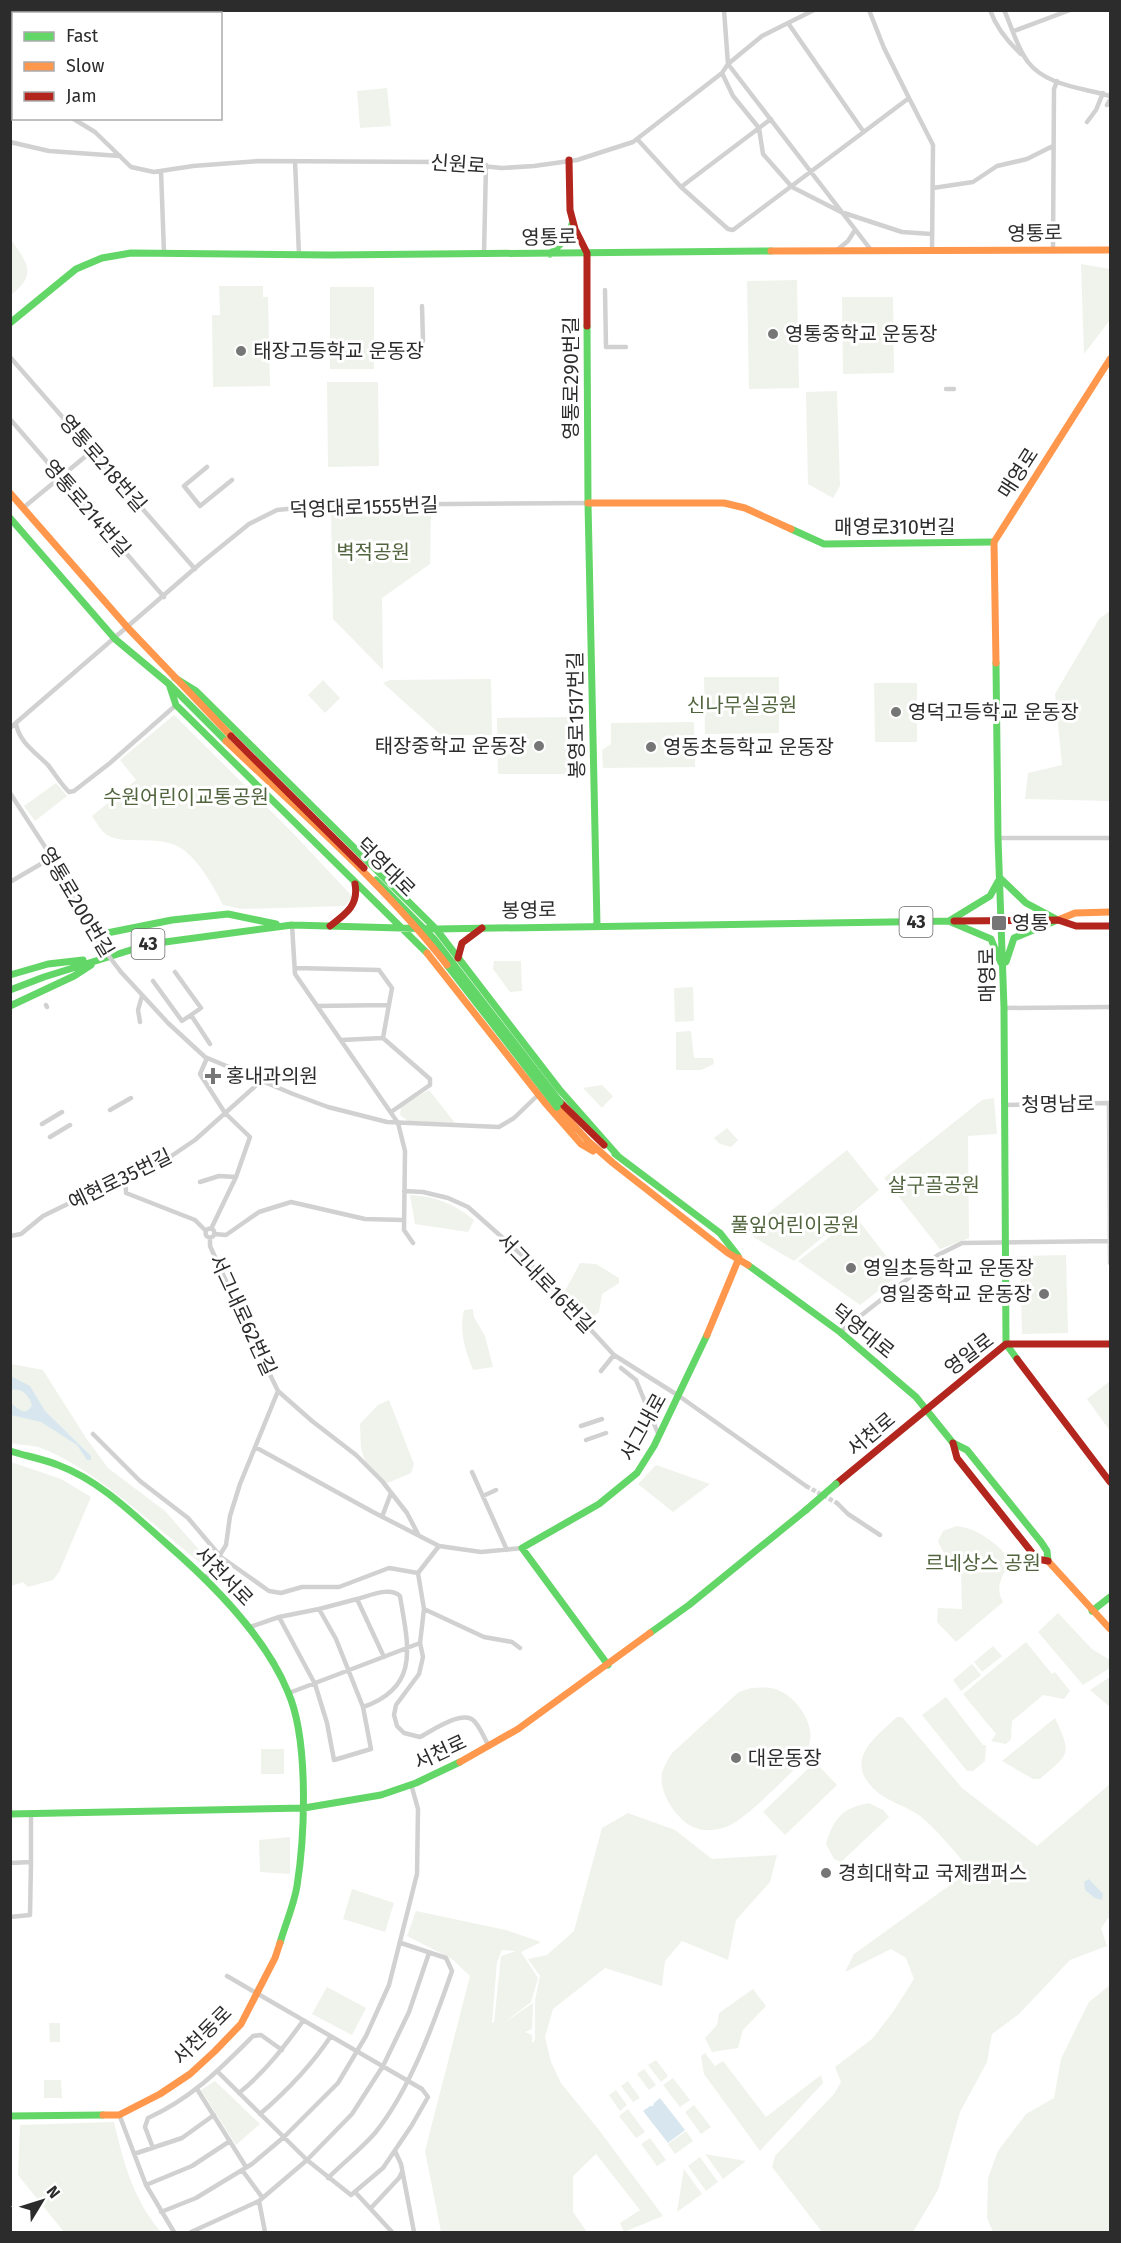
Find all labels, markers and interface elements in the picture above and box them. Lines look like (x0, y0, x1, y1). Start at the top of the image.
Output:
legend (12, 12, 222, 120)
text: Fast (66, 25, 99, 47)
text: Slow (66, 55, 105, 77)
text: Jam (66, 85, 97, 107)
street label: 신원로 (430, 150, 486, 178)
street label: 영통로 (1007, 221, 1063, 245)
street label: 영통로 (521, 225, 577, 249)
street label: 영통로290번길 (559, 316, 583, 440)
place label: 영통중학교 운동장 (785, 322, 938, 346)
marker: 영통중학교 운동장 (766, 327, 780, 341)
place label: 태장고등학교 운동장 (253, 339, 424, 363)
marker: 태장고등학교 운동장 (234, 344, 248, 358)
street label: 영통로218번길 (54, 409, 152, 517)
street label: 매영로 (993, 443, 1043, 503)
street label: 영통로214번길 (38, 455, 136, 561)
street label: 덕영대로1555번길 (289, 492, 439, 522)
street label: 매영로310번길 (834, 515, 956, 539)
park label: 벽적공원 (336, 540, 410, 564)
street label: 봉영로1517번길 (563, 651, 589, 779)
park label: 신나무실공원 (687, 693, 797, 717)
place label: 영덕고등학교 운동장 (908, 700, 1079, 724)
marker: 영덕고등학교 운동장 (889, 705, 903, 719)
place label: 태장중학교 운동장 (375, 734, 527, 758)
place label: 영동초등학교 운동장 (663, 735, 834, 759)
marker: 태장중학교 운동장 (532, 739, 546, 753)
marker: 영동초등학교 운동장 (644, 740, 658, 754)
park label: 수원어린이교통공원 (103, 785, 269, 809)
street label: 덕영대로 (351, 832, 421, 902)
street label: 영통로200번길 (35, 843, 119, 961)
street label: 봉영로 (501, 898, 557, 922)
road number: 43 (900, 907, 932, 937)
place label: 영통 (1012, 911, 1049, 935)
marker: 영통 (990, 914, 1008, 932)
road number: 43 (132, 929, 164, 959)
street label: 매영로 (975, 947, 999, 1003)
place label: 홍내과의원 (226, 1064, 318, 1088)
marker: 홍내과의원 (204, 1067, 222, 1085)
street label: 청명남로 (1021, 1091, 1095, 1117)
street label: 예현로35번길 (64, 1144, 176, 1214)
park label: 살구골공원 (888, 1173, 980, 1197)
park label: 풀잎어린이공원 (731, 1213, 859, 1237)
street label: 서그내로16번길 (492, 1228, 600, 1338)
street label: 서그내로62번길 (204, 1251, 282, 1379)
place label: 영일초등학교 운동장 (863, 1256, 1034, 1280)
marker: 영일초등학교 운동장 (844, 1261, 858, 1275)
place label: 영일중학교 운동장 (880, 1282, 1032, 1306)
marker: 영일중학교 운동장 (1037, 1287, 1051, 1301)
street label: 덕영대로 (827, 1299, 899, 1363)
street label: 영일로 (940, 1328, 998, 1380)
street label: 서그내로 (615, 1389, 671, 1465)
street label: 서천로 (842, 1407, 900, 1461)
street label: 서천서로 (190, 1541, 258, 1611)
park label: 르네상스 공원 (925, 1551, 1041, 1575)
street label: 서천로 (410, 1729, 470, 1775)
place label: 대운동장 (748, 1746, 822, 1770)
marker: 대운동장 (729, 1751, 743, 1765)
place label: 경희대학교 국제캠퍼스 (838, 1861, 1027, 1885)
marker: 경희대학교 국제캠퍼스 (819, 1866, 833, 1880)
street label: 서천동로 (167, 2000, 237, 2070)
north arrow (12, 2171, 72, 2231)
text: N (43, 2182, 64, 2202)

